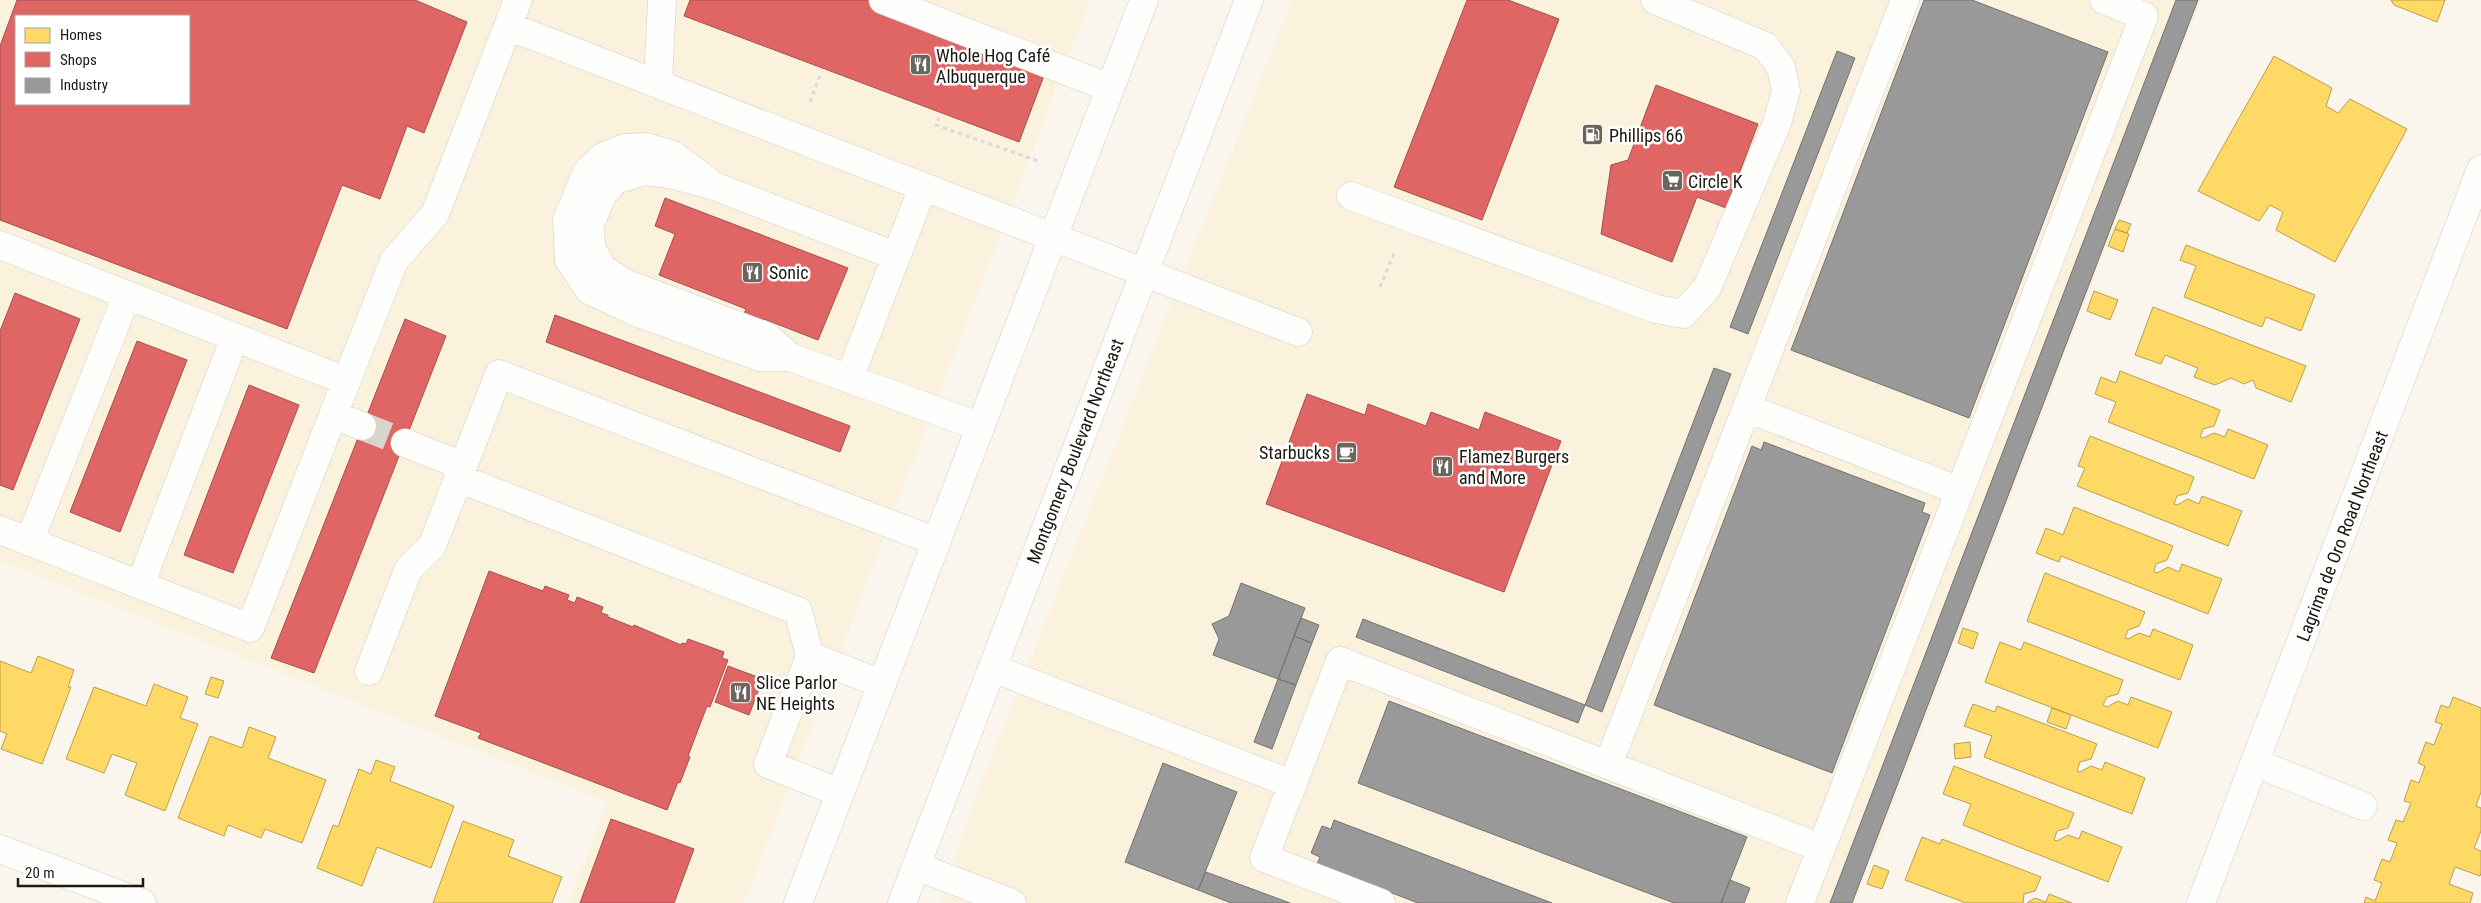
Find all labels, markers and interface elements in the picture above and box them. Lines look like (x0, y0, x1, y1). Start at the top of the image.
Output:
legend (15, 15, 190, 105)
text: Homes (60, 26, 102, 44)
place label: Whole Hog Café Albuquerque (936, 45, 1050, 87)
text: Shops (60, 51, 97, 69)
restaurant icon: Whole Hog Café Albuquerque (908, 53, 932, 77)
text: Industry (60, 76, 108, 94)
fuel station icon: Phillips 66 (1581, 123, 1605, 147)
place label: Phillips 66 (1609, 125, 1683, 146)
supermarket icon: Circle K (1660, 169, 1684, 193)
place label: Circle K (1688, 171, 1743, 192)
restaurant icon: Sonic (741, 260, 765, 284)
place label: Sonic (769, 262, 809, 283)
street label: Montgomery Boulevard Northeast (1022, 336, 1128, 566)
street label: Lagrima de Oro Road Northeast (2292, 428, 2392, 644)
cafe icon: Starbucks (1334, 440, 1358, 464)
place label: Starbucks (1259, 442, 1330, 463)
place label: Flamez Burgers and More (1459, 446, 1569, 488)
restaurant icon: Flamez Burgers and More (1431, 454, 1455, 478)
place label: Slice Parlor NE Heights (756, 672, 838, 714)
restaurant icon: Slice Parlor NE Heights (728, 680, 752, 704)
scale bar (18, 856, 142, 888)
text: 20 m (25, 864, 55, 882)

